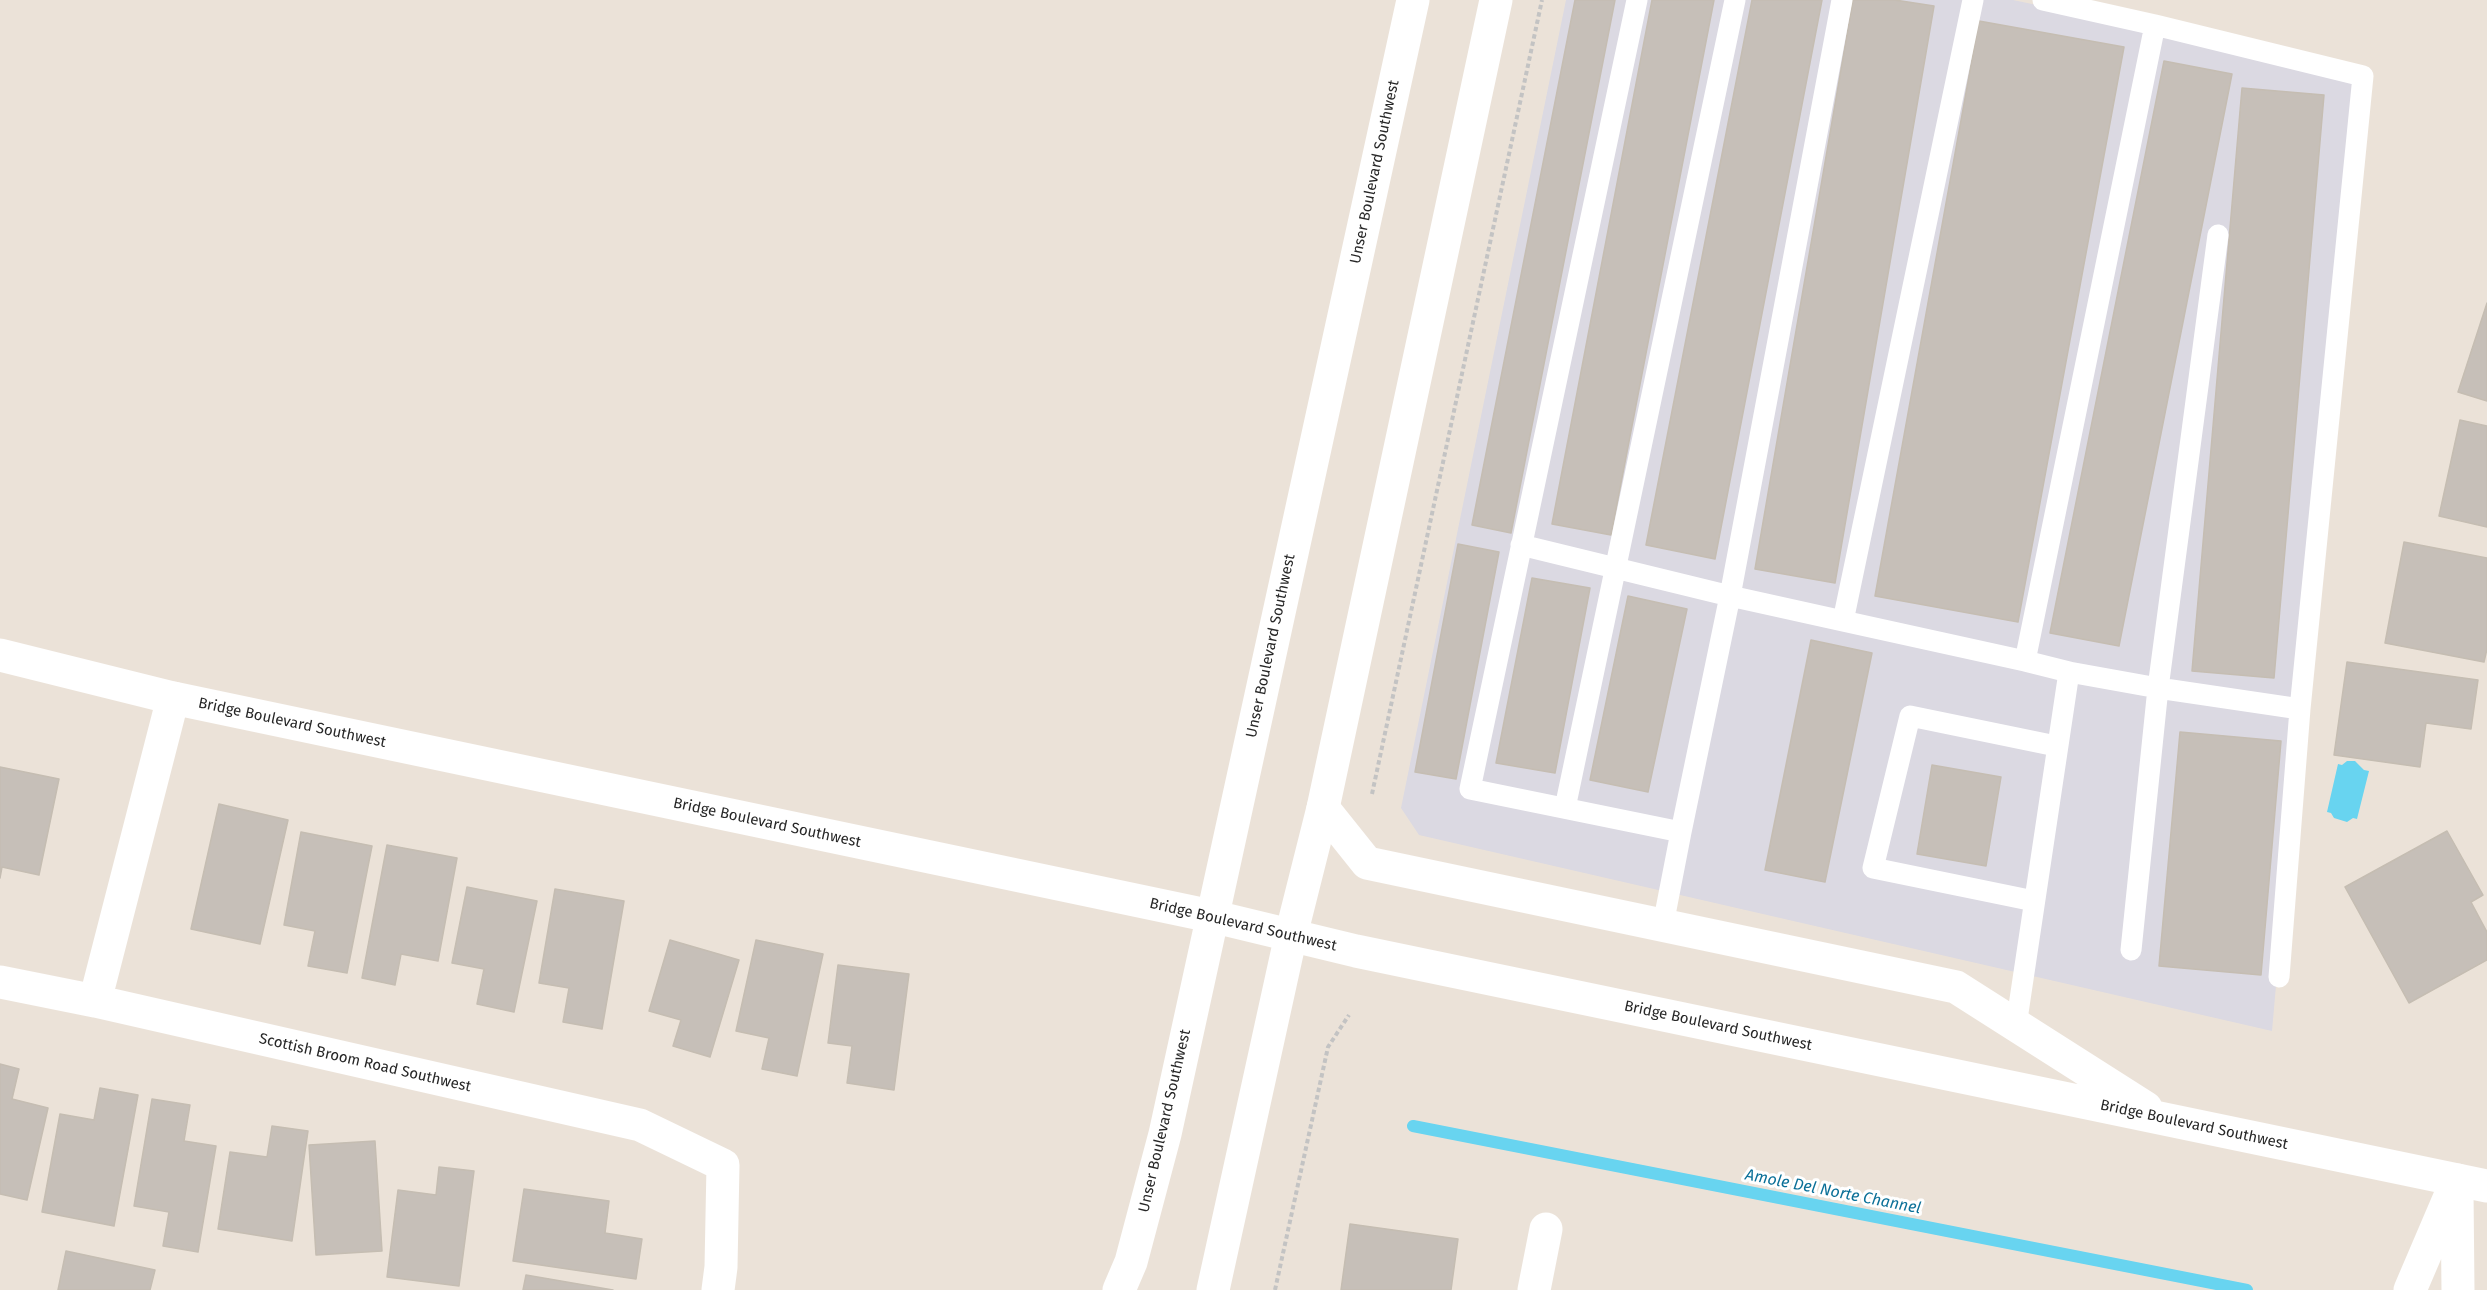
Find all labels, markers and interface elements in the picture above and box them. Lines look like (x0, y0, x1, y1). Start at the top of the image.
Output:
street label: Unser Boulevard Southwest (1347, 78, 1403, 266)
street label: Unser Boulevard Southwest (1243, 552, 1299, 740)
street label: Bridge Boulevard Southwest (196, 694, 388, 752)
street label: Bridge Boulevard Southwest (671, 794, 863, 852)
street label: Bridge Boulevard Southwest (1148, 895, 1338, 955)
street label: Bridge Boulevard Southwest (1622, 997, 1814, 1055)
street label: Unser Boulevard Southwest (1135, 1028, 1195, 1214)
street label: Scottish Broom Road Southwest (257, 1030, 473, 1096)
street label: Bridge Boulevard Southwest (2098, 1096, 2290, 1154)
water label: Amole Del Norte Channel (1744, 1166, 1922, 1218)

